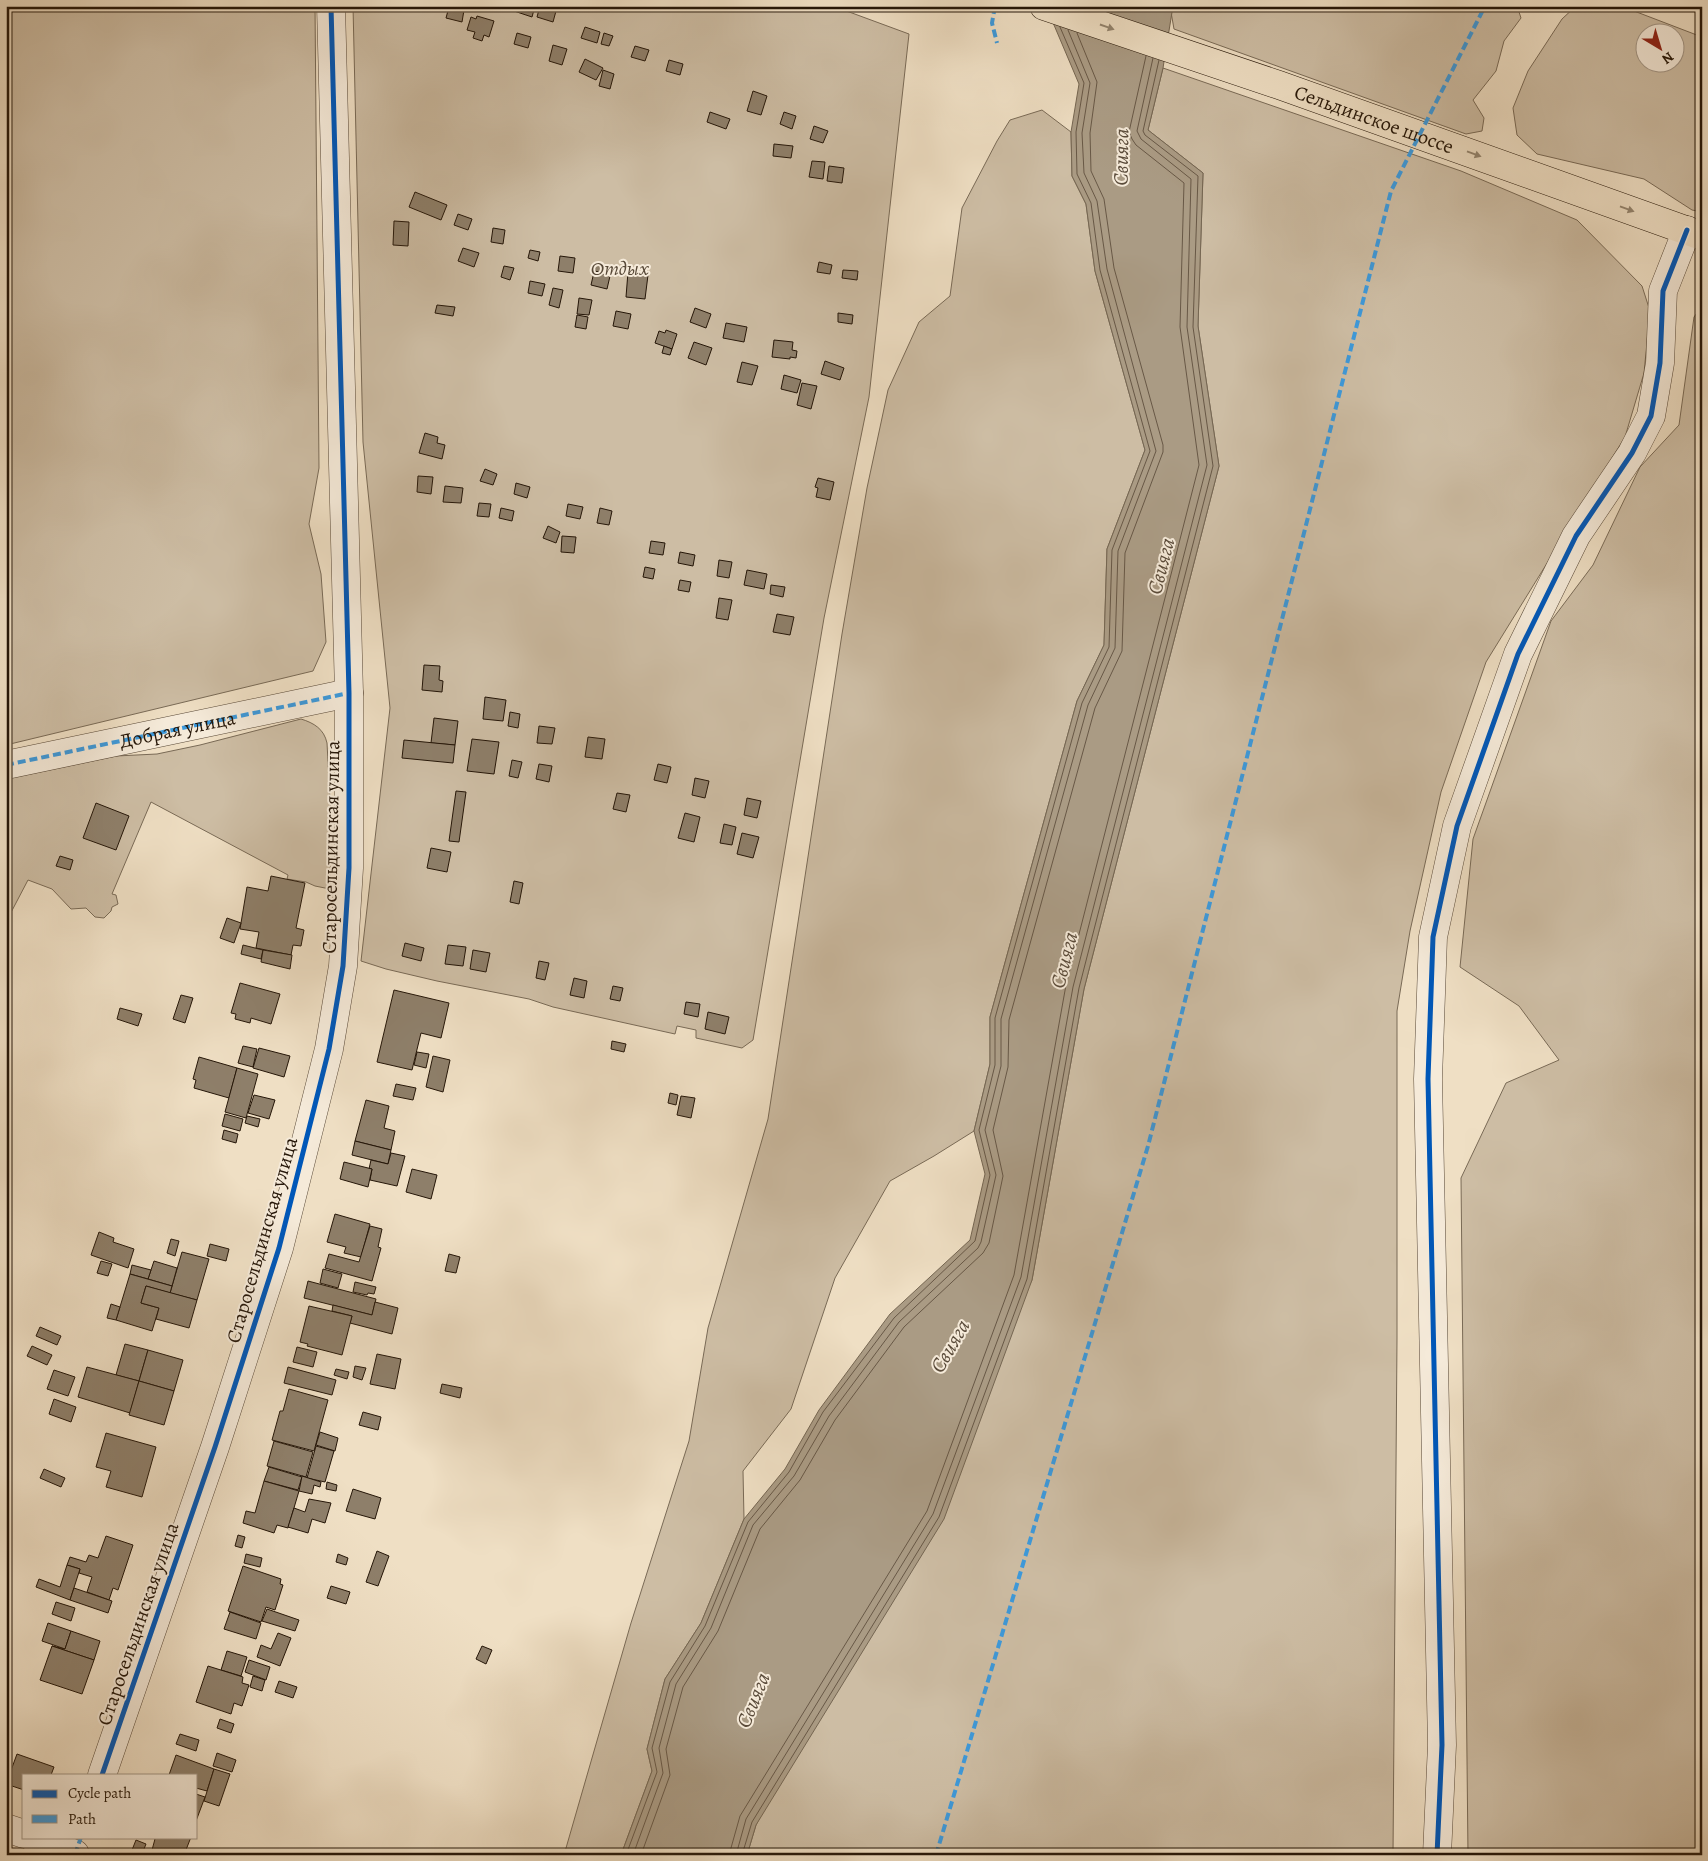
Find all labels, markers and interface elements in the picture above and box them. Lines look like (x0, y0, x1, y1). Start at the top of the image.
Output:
north arrow (1636, 22, 1686, 72)
one-way arrow (1100, 24, 1115, 32)
text: N (1658, 47, 1678, 68)
street label: Сельдинское шоссе (1291, 78, 1458, 160)
water label: Свияга (1107, 128, 1136, 186)
one-way arrow (1467, 150, 1482, 158)
one-way arrow (1620, 205, 1635, 213)
park label: Отдых (591, 255, 650, 282)
water label: Свияга (1140, 535, 1182, 597)
street label: Добрая улица (117, 704, 238, 754)
street label: Старосельдинская улица (316, 739, 346, 954)
water label: Свияга (1043, 929, 1085, 991)
street label: Старосельдинская улица (220, 1133, 305, 1346)
water label: Свияга (924, 1314, 977, 1378)
street label: Старосельдинская улица (91, 1518, 186, 1729)
water label: Свияга (729, 1668, 777, 1732)
legend (22, 1774, 198, 1838)
text: Cycle path (68, 1783, 131, 1803)
text: Path (68, 1809, 96, 1829)

